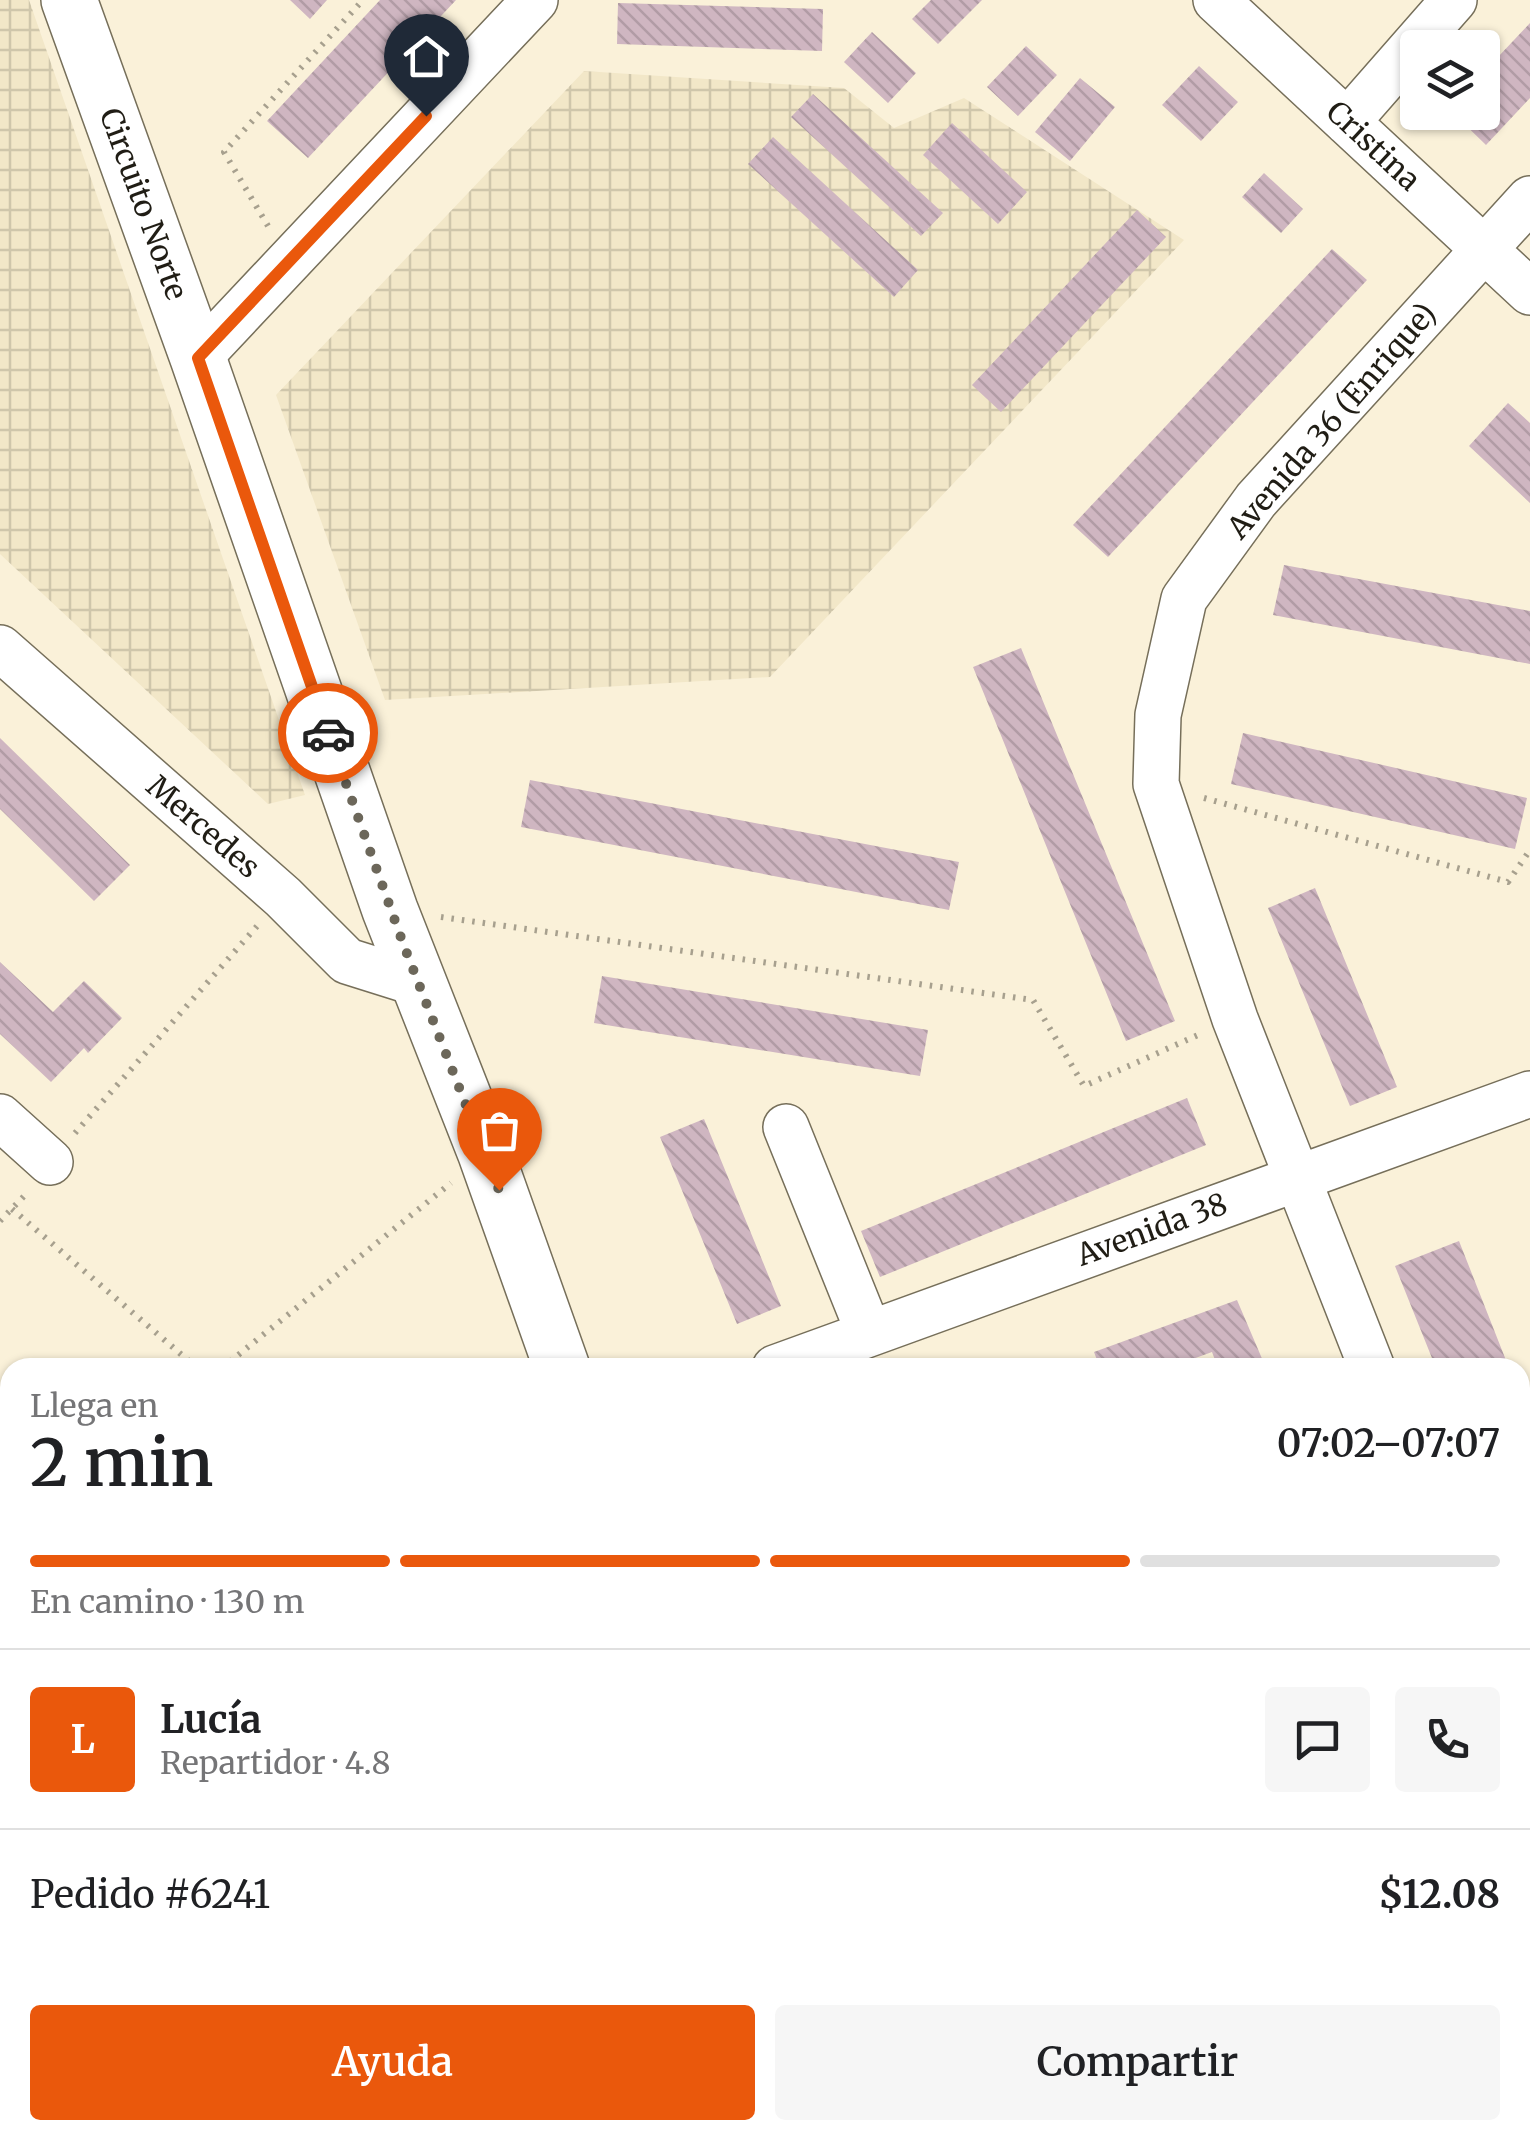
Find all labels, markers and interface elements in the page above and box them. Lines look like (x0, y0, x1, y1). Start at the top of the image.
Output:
pin (384, 14, 469, 117)
icon: home (399, 29, 454, 84)
map controls (1400, 30, 1500, 130)
button: layers (1400, 30, 1500, 130)
street label: Cristina (1319, 92, 1429, 198)
street label: Circuito Norte (92, 103, 196, 305)
street label: Avenida 36 (Enrique) (1218, 295, 1444, 547)
courier (278, 683, 378, 783)
icon: car (301, 706, 356, 761)
street label: Mercedes (139, 767, 268, 886)
pin (457, 1088, 542, 1191)
icon: bag (472, 1103, 527, 1158)
street label: Avenida 38 (1070, 1184, 1232, 1274)
text: Llega en (30, 1386, 158, 1426)
text: 07:02–07:07 (1277, 1420, 1500, 1467)
text: 2 min (30, 1422, 214, 1504)
text: En camino · 130 m (30, 1582, 305, 1622)
button: chat (1265, 1687, 1370, 1792)
button: phone (1395, 1687, 1500, 1792)
text: Lucía (160, 1696, 262, 1743)
text: L (70, 1716, 95, 1763)
text: Repartidor · 4.8 (160, 1743, 391, 1783)
text: Pedido #6241 (30, 1871, 270, 1918)
text: $12.08 (1378, 1871, 1500, 1918)
button: Ayuda (30, 2005, 755, 2120)
button: Compartir (775, 2005, 1500, 2120)

